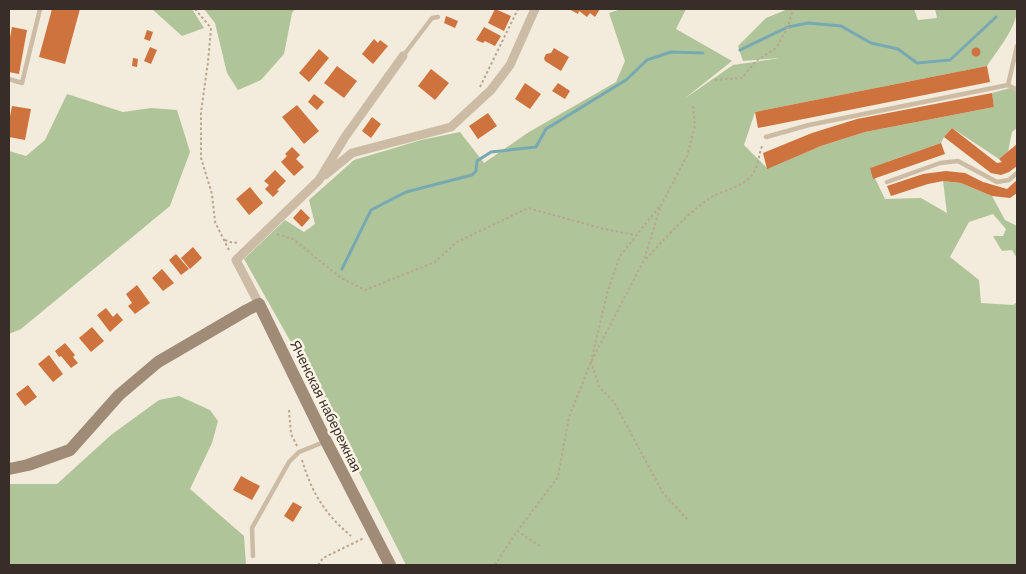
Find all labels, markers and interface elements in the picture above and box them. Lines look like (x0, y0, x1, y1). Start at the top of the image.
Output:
street label: Яченская набережная (286, 337, 366, 475)

